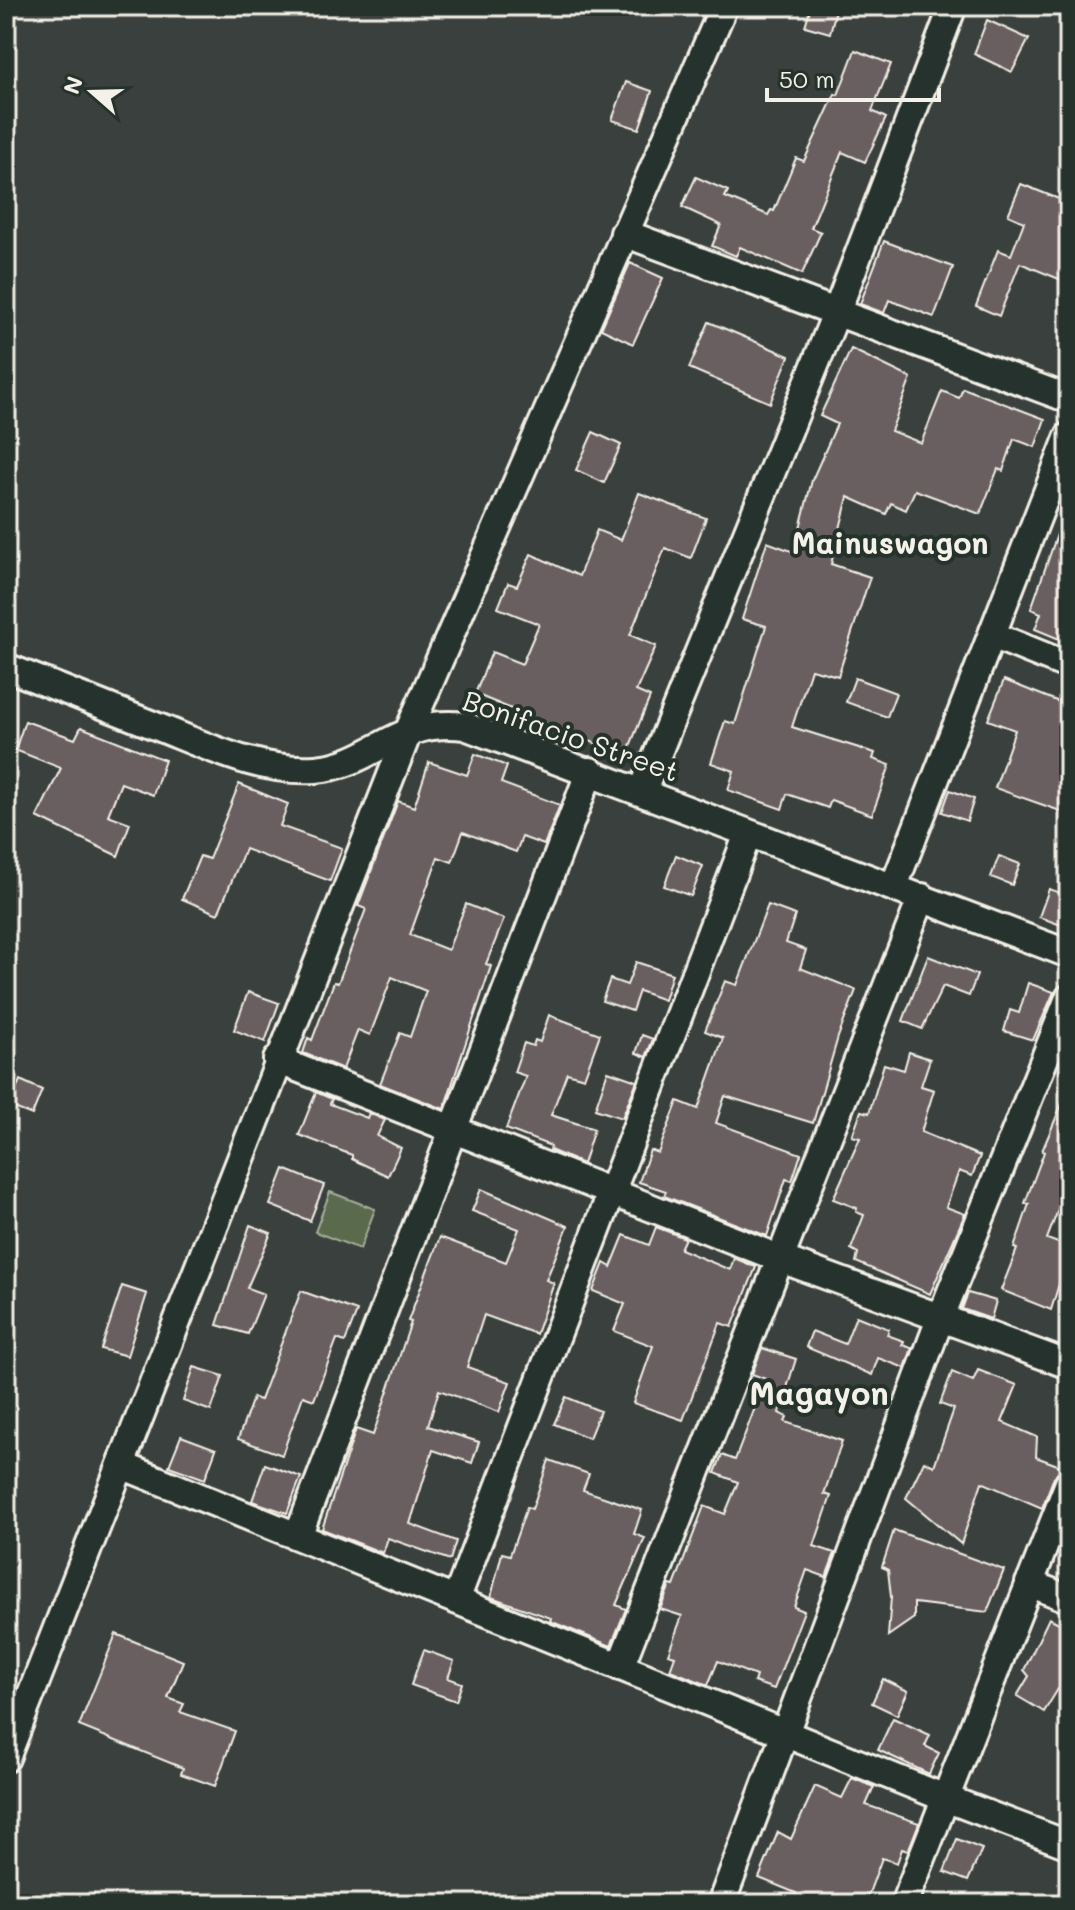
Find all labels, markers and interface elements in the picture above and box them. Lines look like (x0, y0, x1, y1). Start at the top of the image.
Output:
north arrow (52, 52, 132, 132)
scale bar (767, 52, 939, 102)
text: 50 m (779, 63, 835, 94)
text: N (56, 72, 89, 98)
district label: Mainuswagon (791, 522, 989, 562)
street label: Bonifacio Street (459, 681, 684, 789)
district label: Magayon (749, 1371, 889, 1414)

